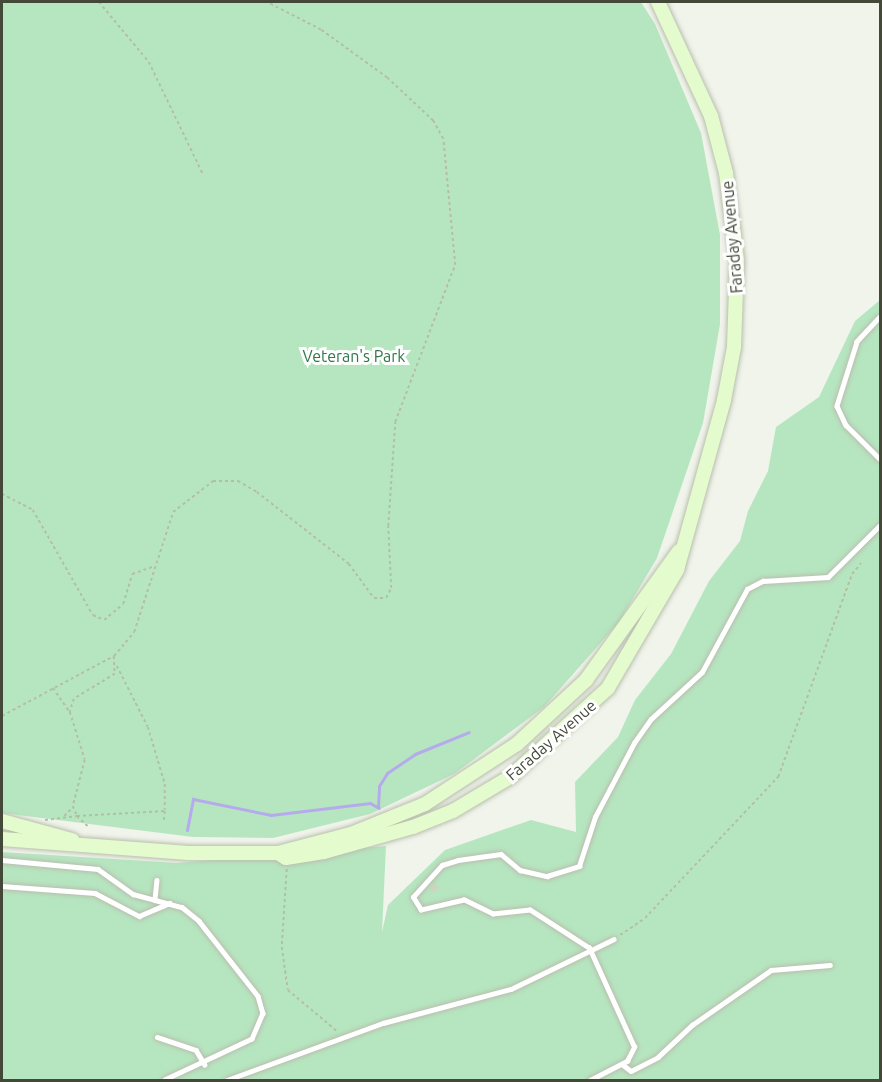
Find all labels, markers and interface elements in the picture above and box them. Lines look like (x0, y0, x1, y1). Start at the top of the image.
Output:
street label: Faraday Avenue (718, 180, 746, 294)
park label: Veteran's Park (303, 346, 405, 366)
street label: Faraday Avenue (502, 696, 600, 784)

